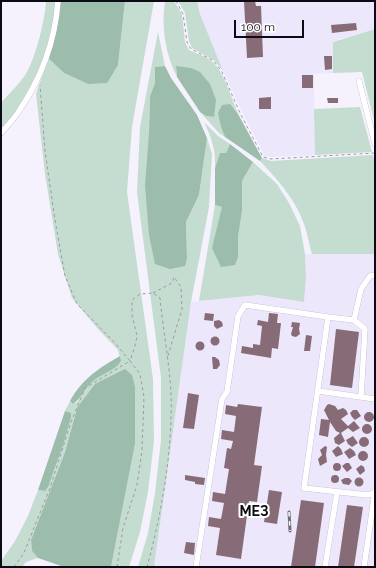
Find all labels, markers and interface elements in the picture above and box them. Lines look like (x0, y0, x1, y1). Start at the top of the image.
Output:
scale bar (236, 12, 306, 38)
text: 100 m (241, 20, 275, 34)
district label: МЕЗ (240, 504, 268, 520)

